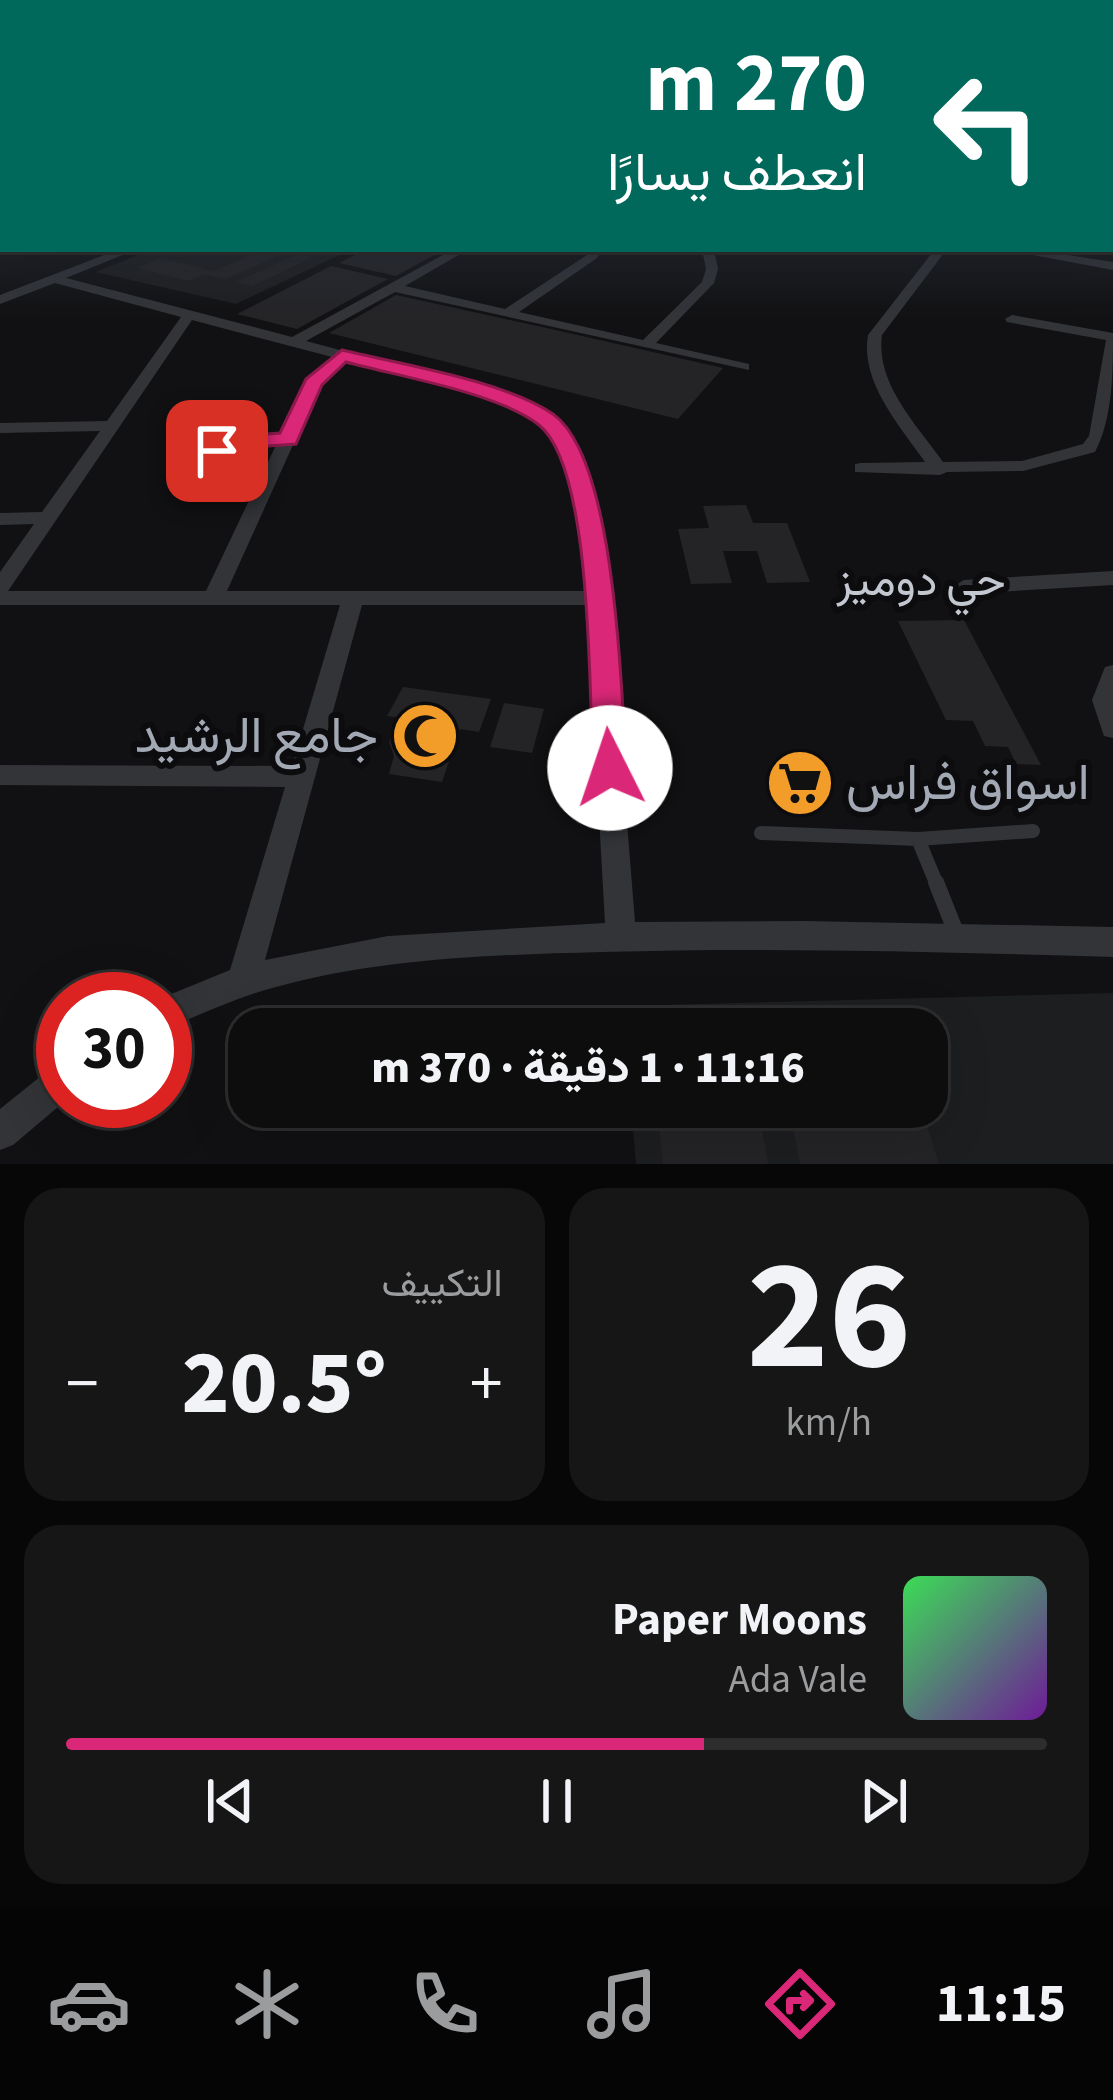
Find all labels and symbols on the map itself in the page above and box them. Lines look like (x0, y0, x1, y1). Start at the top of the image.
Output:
pin (166, 400, 268, 502)
district label: حي دوميز (835, 549, 1006, 616)
place label: جامع الرشيد (134, 700, 378, 772)
mosque icon: جامع الرشيد (390, 701, 460, 771)
position arrow (547, 705, 673, 831)
place label: اسواق فراس (846, 747, 1090, 819)
supermarket icon: اسواق فراس (765, 748, 835, 818)
speed limit sign: 30 (36, 972, 192, 1128)

